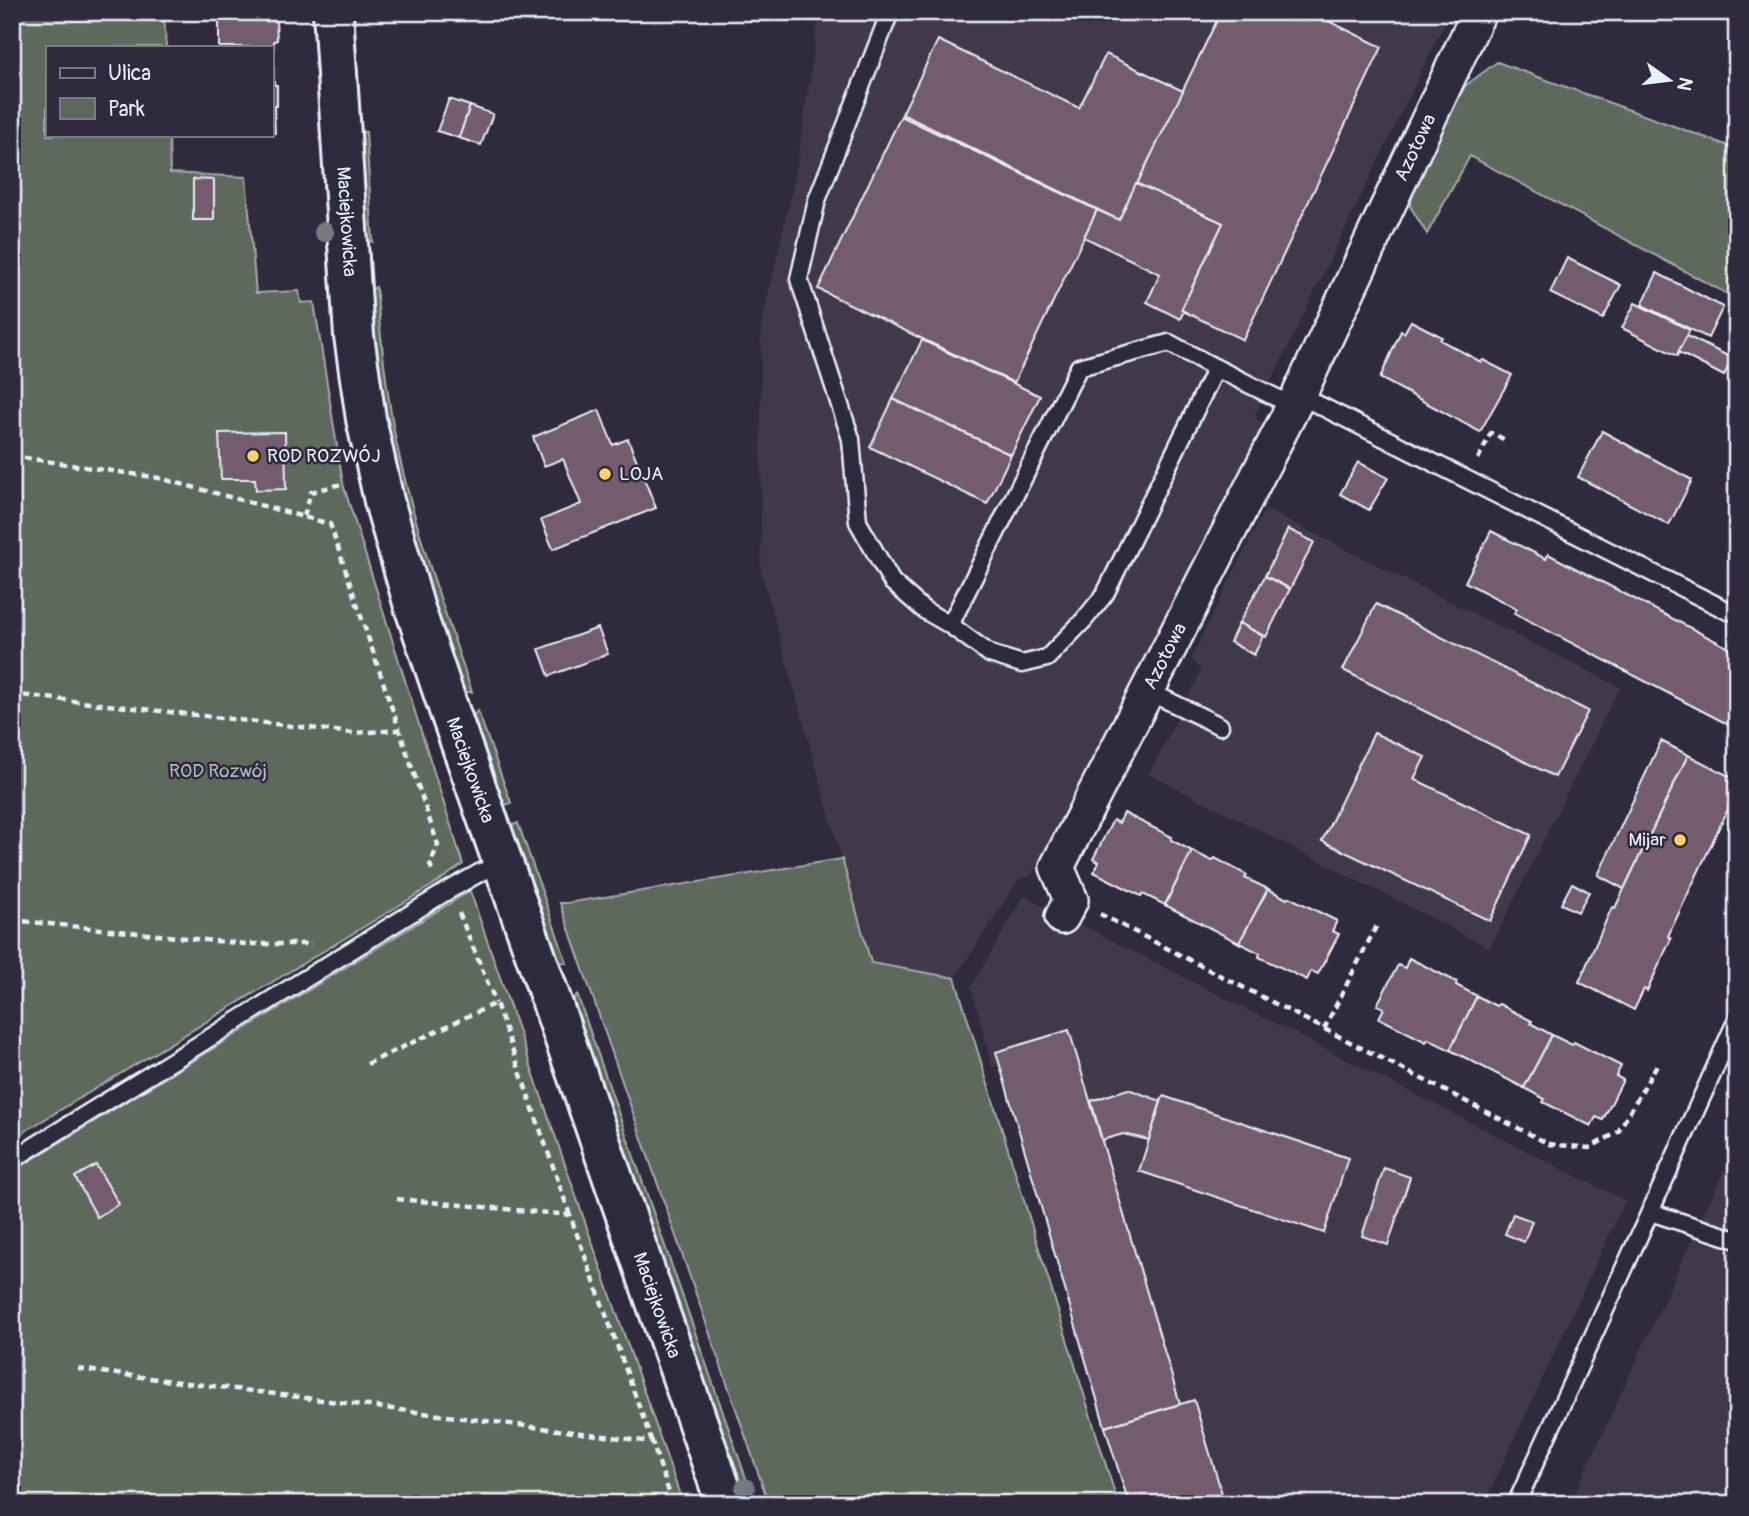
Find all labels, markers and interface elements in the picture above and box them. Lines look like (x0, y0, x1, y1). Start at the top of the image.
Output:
legend (46, 46, 273, 136)
north arrow (1634, 46, 1704, 116)
text: Ulica (108, 60, 151, 87)
text: N (1671, 75, 1698, 93)
text: Park (108, 96, 145, 123)
street label: Azotowa (1389, 110, 1441, 185)
street label: Maciejkowicka (331, 166, 362, 278)
place label: ROD ROZWÓJ (267, 444, 380, 468)
marker: ROD ROZWÓJ (245, 448, 261, 464)
place label: LOJA (619, 462, 663, 486)
marker: LOJA (597, 466, 613, 482)
street label: Azotowa (1138, 619, 1192, 694)
street label: Maciejkowicka (440, 714, 500, 826)
park label: ROD Rozwój (169, 759, 267, 783)
place label: Mijar (1629, 828, 1666, 852)
marker: Mijar (1672, 832, 1688, 848)
street label: Maciejkowicka (628, 1249, 687, 1361)

